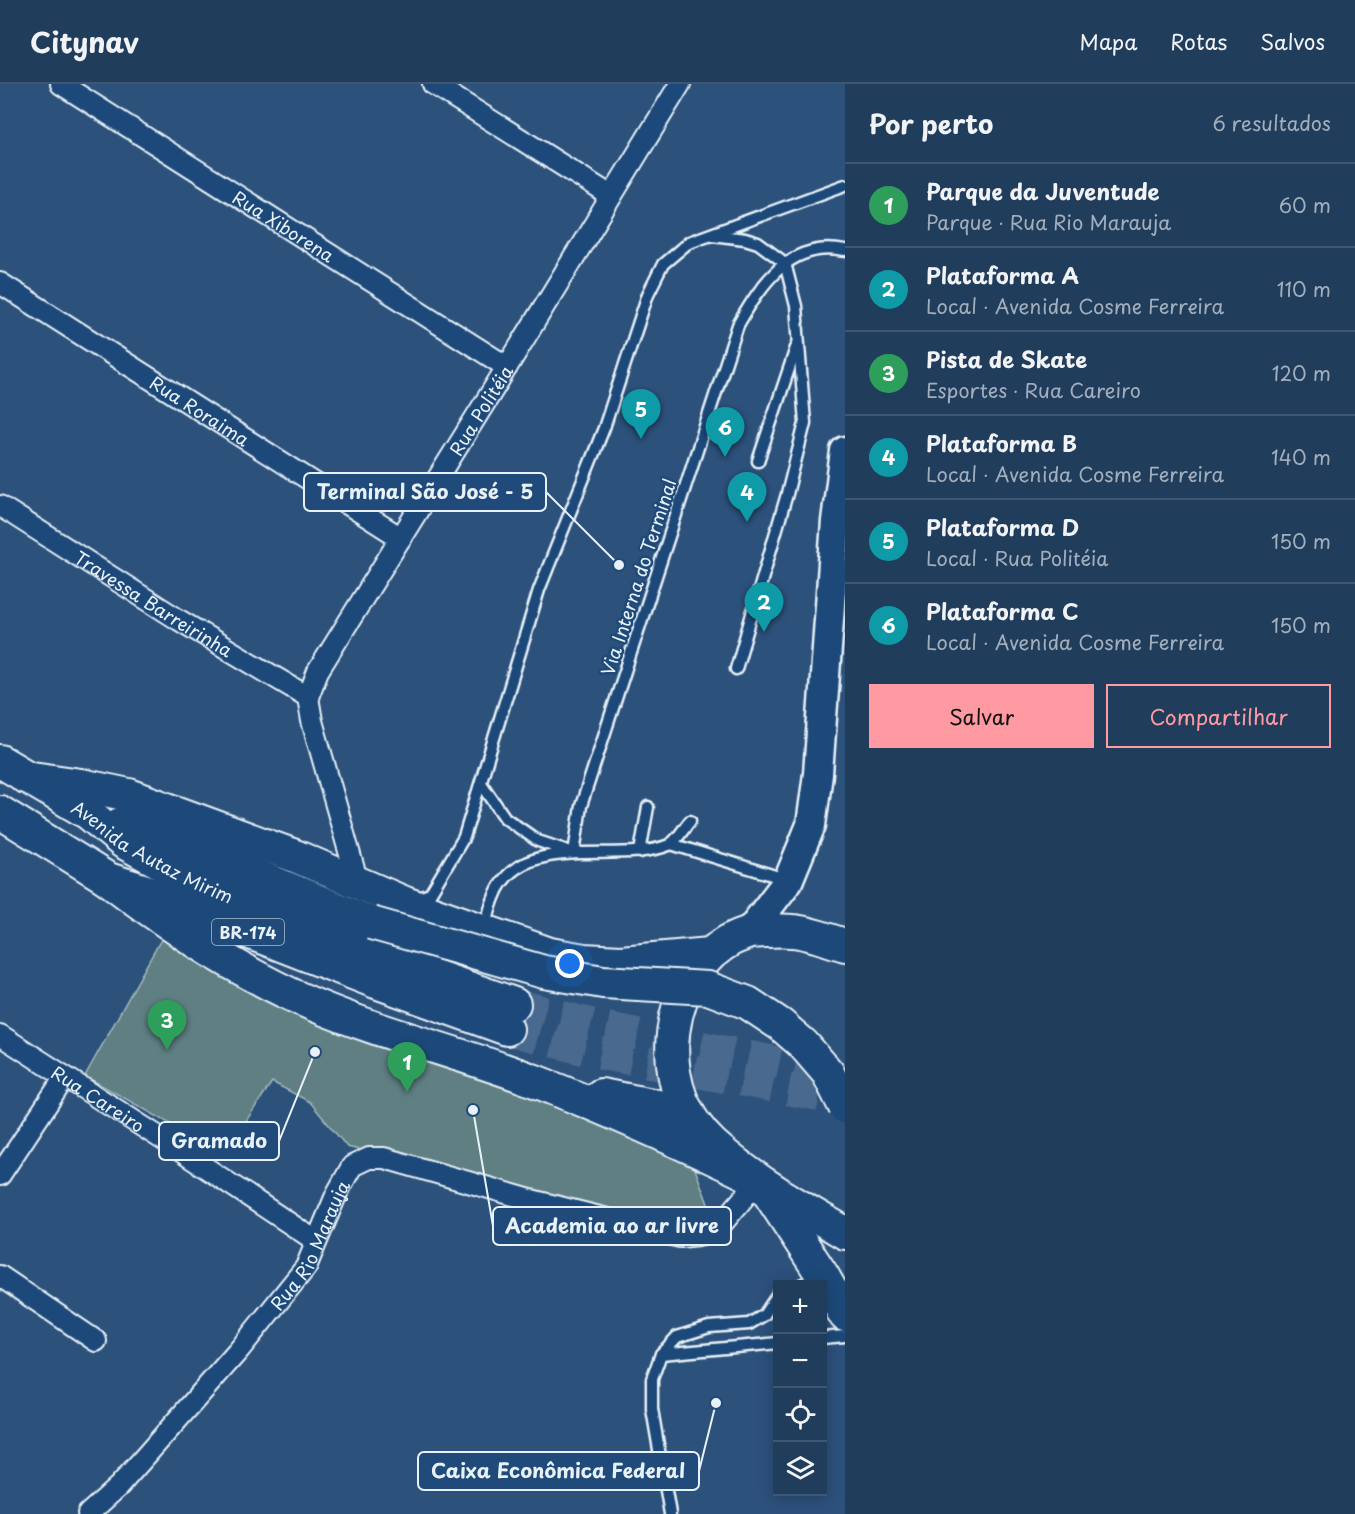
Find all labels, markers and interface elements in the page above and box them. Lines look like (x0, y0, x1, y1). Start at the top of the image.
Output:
text: Citynav (30, 20, 139, 63)
text: Mapa (1080, 25, 1137, 57)
text: Rotas (1170, 25, 1227, 57)
text: Salvos (1260, 25, 1325, 57)
text: Por perto (869, 104, 993, 143)
text: 6 resultados (1212, 108, 1331, 138)
text: Parque da Juventude (926, 174, 1160, 207)
street label: Rua Xiborena (228, 183, 341, 268)
text: 1 (884, 190, 893, 220)
text: 60 m (1279, 190, 1331, 220)
text: Parque · Rua Rio Marauja (926, 207, 1171, 237)
text: Plataforma A (926, 258, 1079, 291)
text: 2 (881, 274, 896, 304)
text: 110 m (1277, 274, 1331, 304)
text: Local · Avenida Cosme Ferreira (926, 291, 1224, 321)
text: Pista de Skate (926, 342, 1087, 375)
text: 3 (882, 358, 895, 388)
text: 120 m (1272, 358, 1331, 388)
street label: Rua Politéia (442, 359, 519, 460)
street label: Rua Roraima (145, 368, 256, 452)
text: Esportes · Rua Careiro (926, 375, 1141, 405)
pin: 5 (622, 390, 660, 439)
pin: 6 (706, 408, 744, 457)
text: Plataforma B (926, 426, 1077, 459)
text: 4 (882, 442, 895, 472)
text: 140 m (1271, 442, 1331, 472)
text: Local · Avenida Cosme Ferreira (926, 459, 1224, 489)
pin: 4 (728, 472, 766, 522)
callout: Terminal São José - 5 (304, 473, 546, 511)
street label: Via Interna do Terminal (593, 475, 683, 679)
text: Terminal São José - 5 (316, 476, 534, 506)
text: Plataforma D (926, 510, 1079, 543)
text: 5 (882, 526, 895, 556)
text: 150 m (1271, 526, 1331, 556)
street label: Travessa Barreirinha (69, 543, 239, 663)
text: Local · Rua Politéia (926, 543, 1109, 573)
pin: 2 (744, 582, 783, 632)
text: Plataforma C (926, 594, 1079, 627)
text: 6 (881, 610, 896, 640)
text: 150 m (1271, 610, 1331, 640)
text: Local · Avenida Cosme Ferreira (926, 627, 1224, 657)
button: Salvar (869, 684, 1094, 748)
button: Compartilhar (1106, 684, 1331, 748)
street label: Avenida Autaz Mirim (67, 793, 238, 909)
road number: BR-174 (212, 919, 284, 945)
your location (555, 949, 584, 978)
pin: 3 (148, 1000, 186, 1050)
pin: 1 (388, 1042, 426, 1092)
street label: Rua Careiro (47, 1058, 150, 1138)
callout: Gramado (159, 1122, 279, 1160)
text: Gramado (171, 1125, 267, 1155)
street label: Rua Rio Marauja (263, 1174, 356, 1316)
callout: Academia ao ar livre (493, 1207, 731, 1245)
text: Academia ao ar livre (504, 1210, 719, 1240)
map controls (773, 1280, 827, 1496)
button: + (773, 1280, 827, 1334)
button: − (773, 1334, 827, 1388)
button: locate (773, 1388, 827, 1442)
button: layers (773, 1442, 827, 1496)
callout: Caixa Econômica Federal (418, 1452, 699, 1490)
text: Caixa Econômica Federal (431, 1455, 685, 1485)

